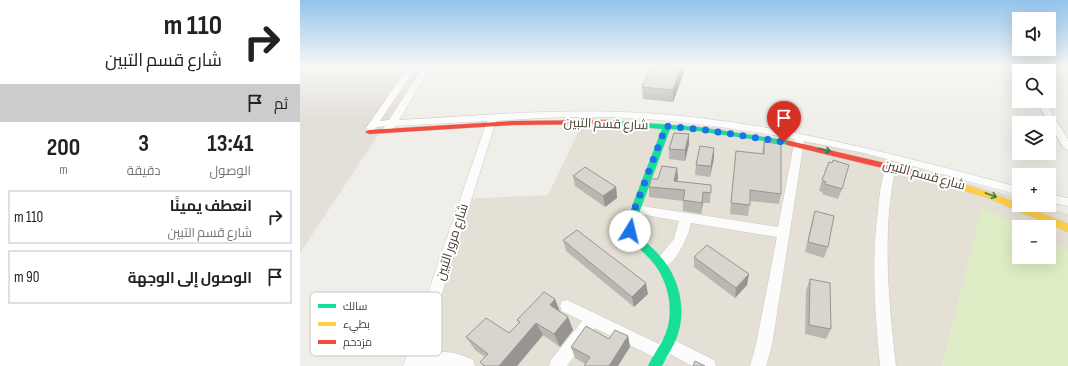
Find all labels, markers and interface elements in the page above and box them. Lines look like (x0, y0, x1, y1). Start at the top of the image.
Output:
text: 110 m (164, 9, 222, 42)
map controls (1012, 12, 1056, 264)
button: sound (1012, 12, 1056, 56)
icon: right (236, 16, 288, 68)
text: شارع قسم التبين (105, 50, 222, 71)
button: search (1012, 64, 1056, 108)
icon: arrive (244, 92, 266, 114)
text: ثم (274, 95, 288, 114)
pin (767, 101, 801, 142)
icon: arrive (773, 107, 795, 129)
street label: شارع قسم التبين (563, 115, 649, 134)
button: layers (1012, 116, 1056, 160)
text: 3 (138, 129, 149, 158)
text: 13:41 (207, 129, 253, 158)
text: 200 (47, 133, 80, 162)
one-way arrow (818, 147, 831, 154)
street label: شارع قسم التبين (881, 156, 967, 195)
text: m (59, 162, 68, 178)
text: دقيقة (127, 163, 161, 179)
text: الوصول (210, 163, 251, 179)
button: + (1012, 168, 1056, 212)
one-way arrow (985, 192, 997, 200)
text: انعطف يمينًا (170, 197, 252, 216)
street label: شارع مرور التبين (432, 202, 472, 282)
icon: right (264, 206, 286, 228)
text: 110 m (14, 208, 43, 227)
position arrow (609, 210, 651, 252)
button: − (1012, 220, 1056, 264)
text: شارع قسم التبين (167, 225, 252, 241)
icon: arrive (264, 266, 286, 288)
text: 90 m (14, 268, 39, 287)
text: الوصول إلى الوجهة (128, 269, 252, 288)
legend (310, 292, 442, 356)
text: سالك (343, 300, 367, 313)
text: بطيء (343, 318, 370, 333)
text: مزدحم (343, 336, 372, 350)

